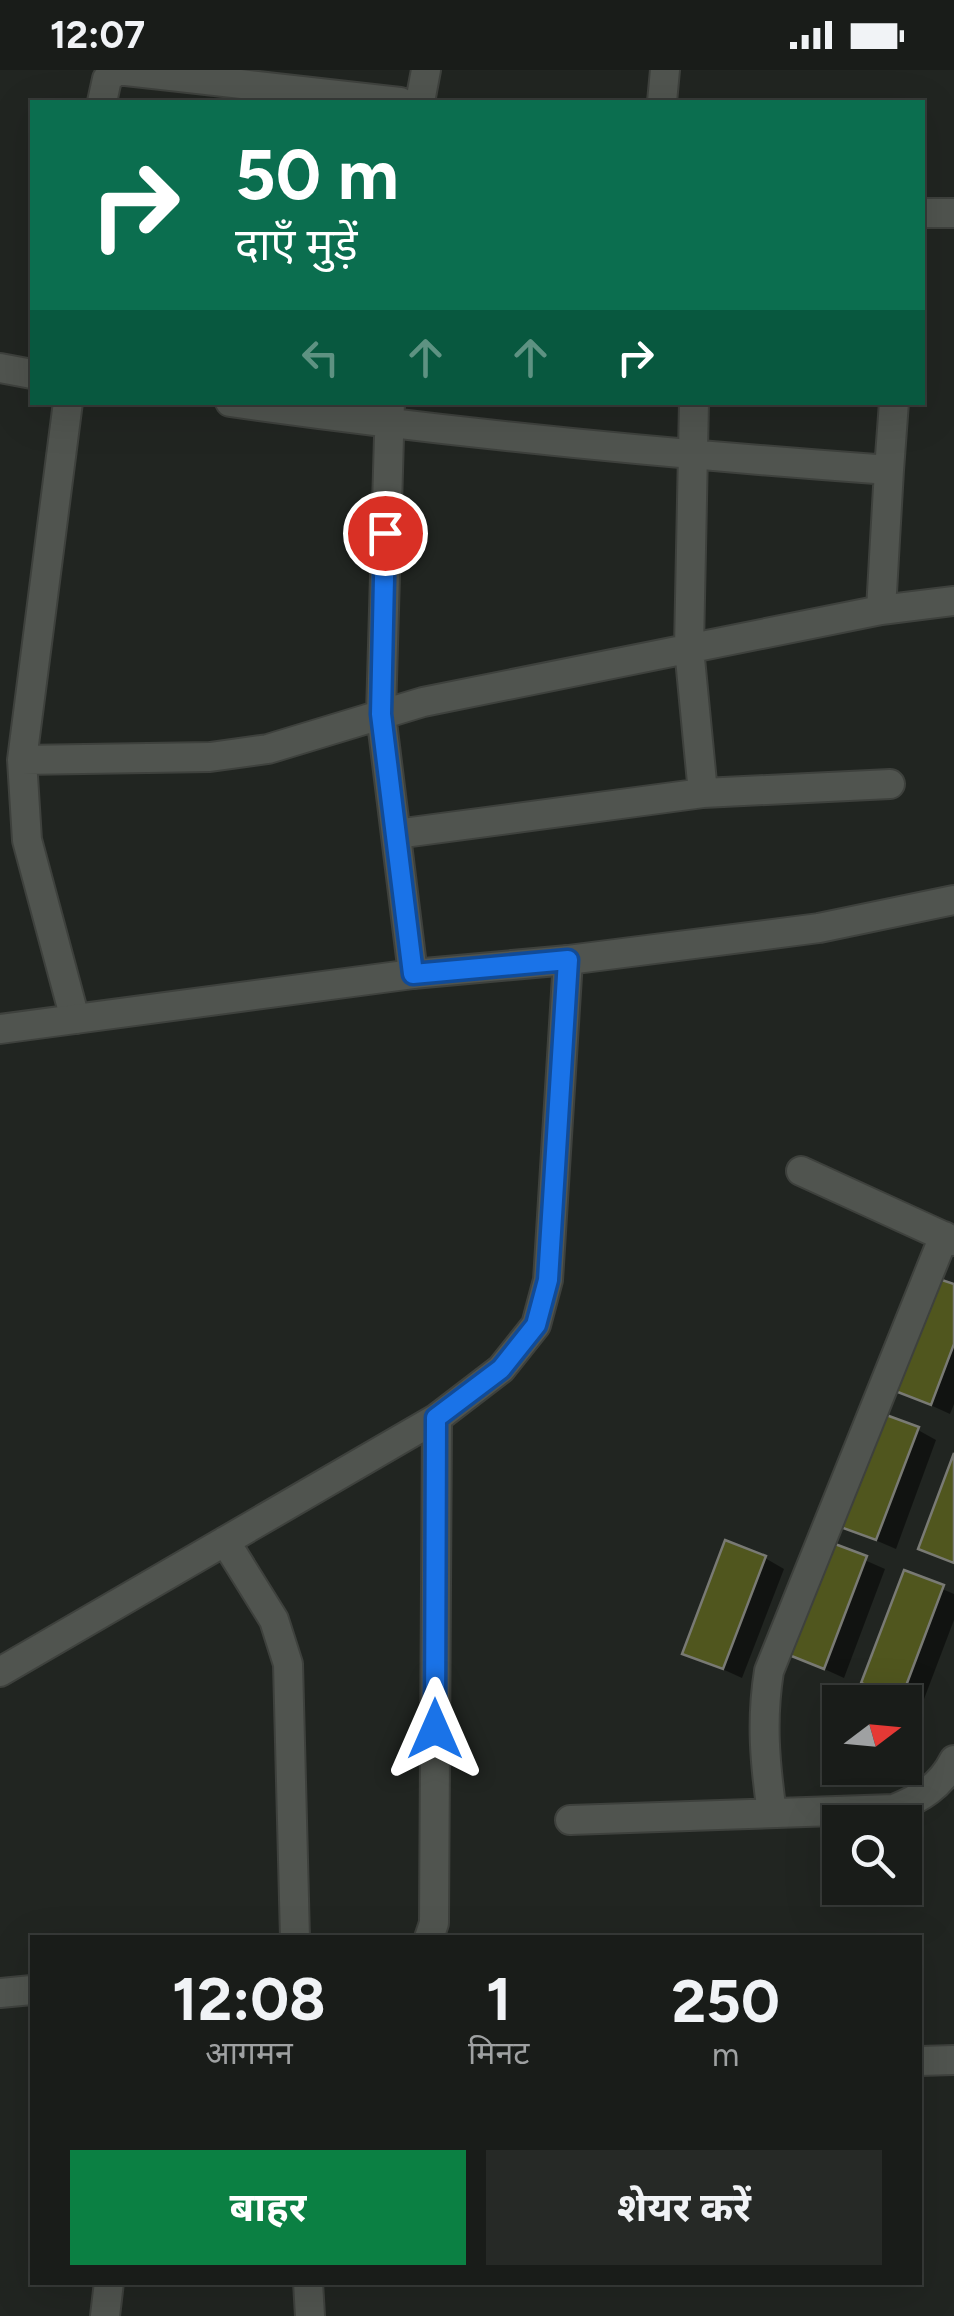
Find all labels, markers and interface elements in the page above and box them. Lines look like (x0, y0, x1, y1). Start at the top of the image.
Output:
text: 12:07 (50, 12, 145, 58)
text: 50 m (235, 132, 399, 217)
icon: right (70, 140, 200, 270)
text: दाएँ मुड़ें (235, 217, 358, 271)
icon: left (293, 330, 348, 385)
icon: ahead (398, 330, 453, 385)
icon: ahead (503, 330, 558, 385)
icon: right (608, 330, 663, 385)
pin (343, 491, 428, 576)
icon: arrive (358, 506, 413, 561)
position arrow (383, 1677, 487, 1781)
north arrow (822, 1685, 922, 1785)
map controls (822, 1685, 922, 1905)
button: search (822, 1805, 922, 1905)
text: 12:08 (172, 1963, 326, 2035)
text: 1 (486, 1963, 511, 2035)
text: 250 (671, 1965, 780, 2037)
text: आगमन (205, 2034, 293, 2072)
text: मिनट (468, 2034, 529, 2072)
text: m (712, 2036, 739, 2074)
button: बाहर (70, 2150, 466, 2265)
button: शेयर करें (486, 2150, 882, 2265)

